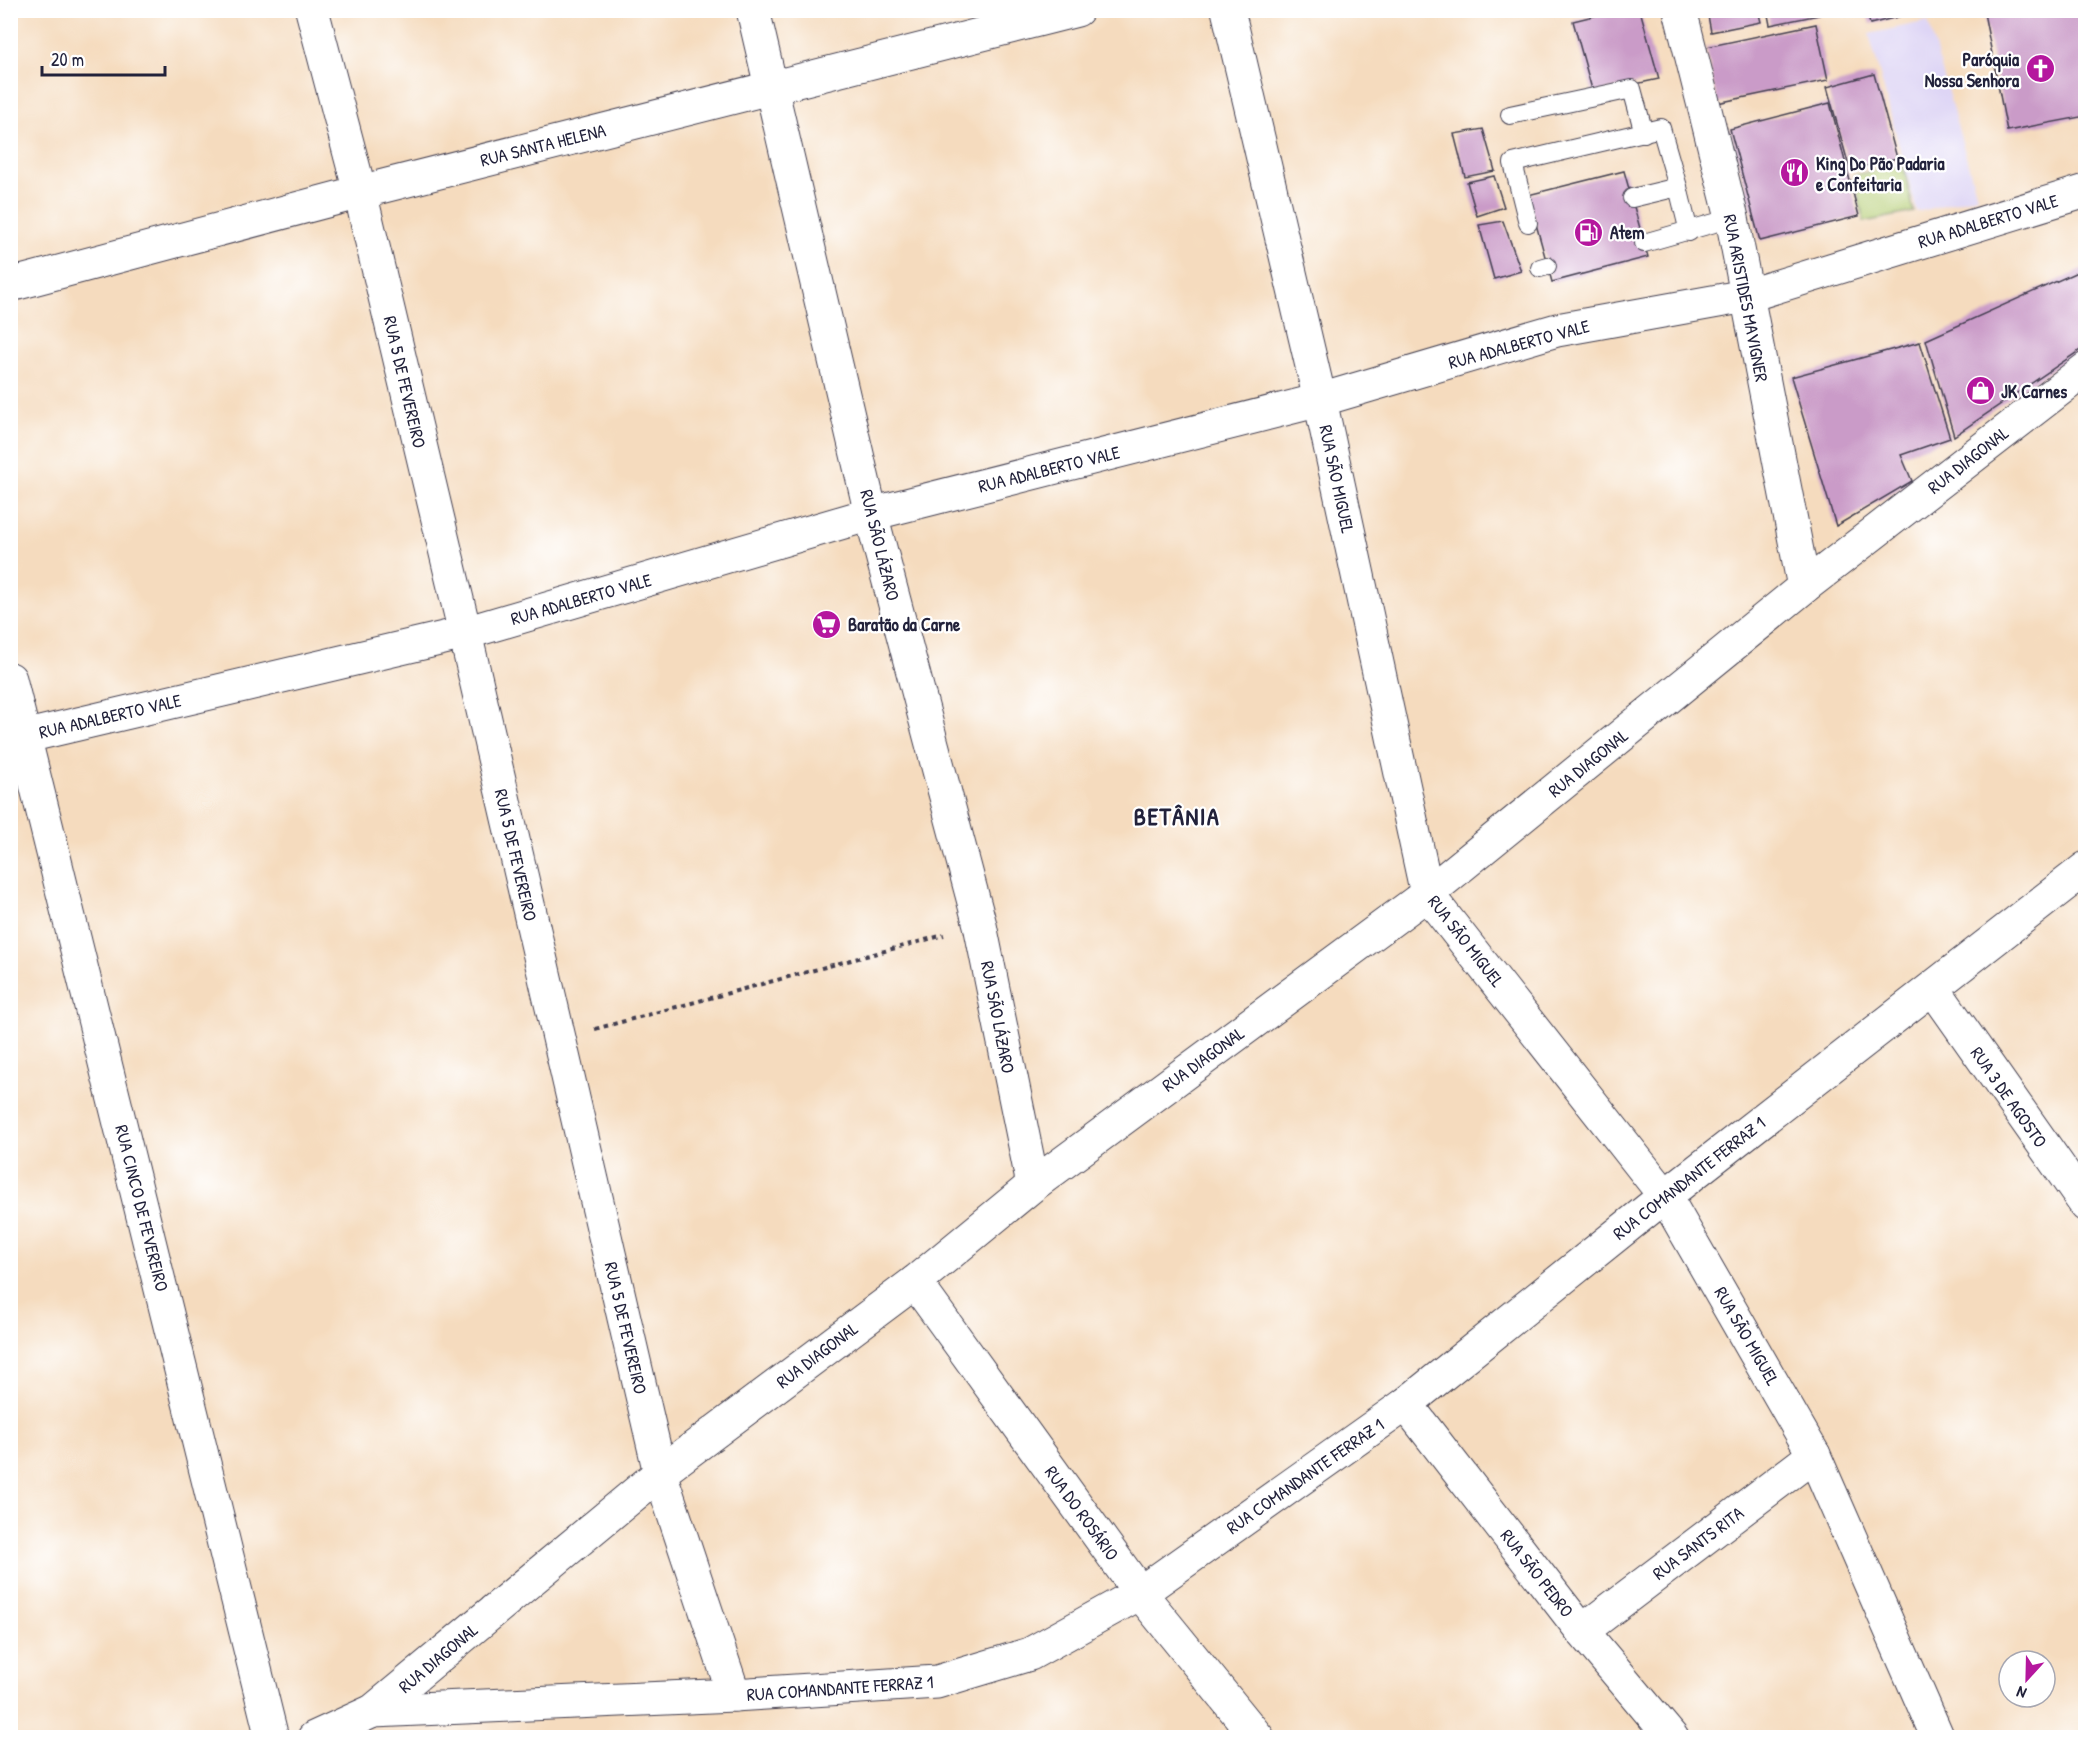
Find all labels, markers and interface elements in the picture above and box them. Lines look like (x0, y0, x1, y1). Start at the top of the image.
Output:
scale bar (42, 39, 165, 77)
text: 20 m (51, 47, 84, 72)
place label: Paróquia Nossa Senhora (1925, 47, 2020, 93)
church icon: Paróquia Nossa Senhora (2024, 53, 2056, 85)
street label: RUA SANTA HELENA (478, 117, 609, 173)
place label: King Do Pão Padaria e Confeitaria (1816, 151, 1946, 197)
restaurant icon: King Do Pão Padaria e Confeitaria (1779, 157, 1811, 189)
street label: RUA ADALBERTO VALE (1915, 188, 2061, 254)
street label: RUA ARISTIDES MAVIGNER (1717, 212, 1775, 384)
fuel station icon: Atem (1573, 216, 1605, 248)
place label: Atem (1610, 220, 1644, 245)
street label: RUA ADALBERTO VALE (1446, 313, 1592, 375)
street label: RUA 5 DE FEVEREIRO (378, 314, 432, 450)
shop icon: JK Carnes (1964, 375, 1996, 407)
place label: JK Carnes (2001, 379, 2067, 404)
street label: RUA DIAGONAL (1922, 420, 2014, 499)
street label: RUA SÃO MIGUEL (1313, 422, 1361, 536)
street label: RUA ADALBERTO VALE (976, 439, 1123, 499)
street label: RUA SÃO LÁZARO (854, 487, 906, 603)
street label: RUA ADALBERTO VALE (508, 567, 654, 631)
supermarket icon: Baratão da Carne (811, 608, 843, 640)
place label: Baratão da Carne (848, 612, 961, 637)
street label: RUA ADALBERTO VALE (36, 687, 184, 745)
street label: RUA DIAGONAL (1543, 723, 1634, 803)
street label: RUA 5 DE FEVEREIRO (489, 787, 543, 923)
district label: BETÂNIA (1134, 800, 1220, 832)
street label: RUA SÃO MIGUEL (1422, 890, 1510, 992)
street label: RUA SÃO LÁZARO (975, 959, 1021, 1075)
street label: RUA DIAGONAL (1157, 1020, 1250, 1097)
street label: RUA 3 DE AGOSTO (1965, 1042, 2053, 1152)
street label: RUA COMANDANTE FERRAZ 1 (1608, 1111, 1770, 1245)
street label: RUA CINCO DE FEVEREIRO (109, 1122, 175, 1294)
street label: RUA 5 DE FEVEREIRO (599, 1260, 653, 1396)
street label: RUA SÃO MIGUEL (1709, 1282, 1786, 1390)
street label: RUA DIAGONAL (771, 1316, 863, 1394)
street label: RUA COMANDANTE FERRAZ 1 (1221, 1412, 1389, 1540)
street label: RUA DO ROSÁRIO (1039, 1461, 1125, 1565)
street label: RUA SANTS RITA (1647, 1500, 1749, 1585)
street label: RUA SÃO PEDRO (1495, 1524, 1579, 1622)
street label: RUA DIAGONAL (393, 1617, 483, 1699)
north arrow (1997, 1649, 2057, 1709)
street label: RUA COMANDANTE FERRAZ 1 (746, 1669, 934, 1707)
text: N (2013, 1681, 2029, 1705)

